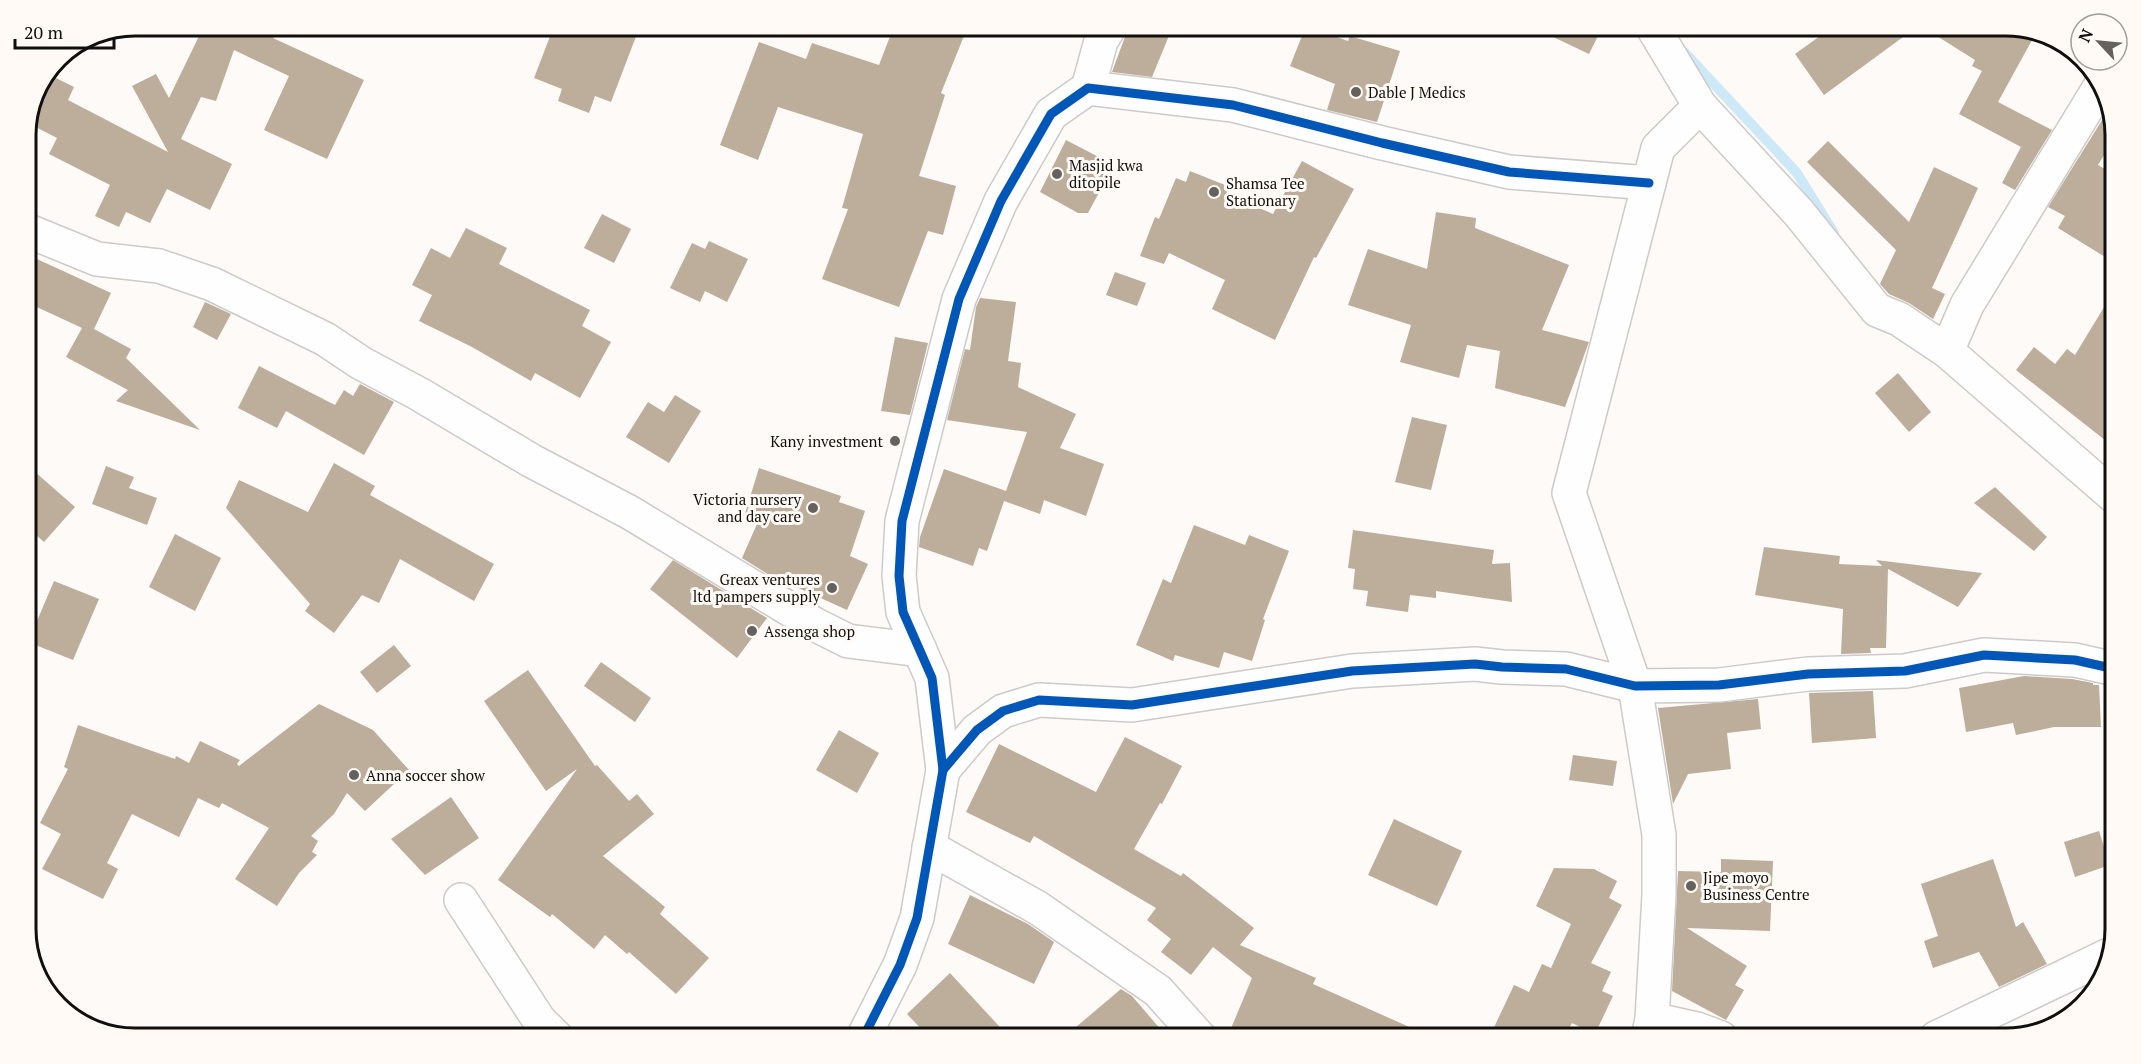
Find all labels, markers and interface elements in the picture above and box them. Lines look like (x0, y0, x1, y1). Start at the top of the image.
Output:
scale bar (15, 12, 114, 50)
north arrow (2069, 12, 2129, 72)
text: 20 m (24, 20, 64, 44)
text: N (2073, 25, 2098, 46)
place label: Dable J Medics (1368, 82, 1466, 102)
marker: Dable J Medics (1349, 85, 1363, 99)
place label: Masjid kwa ditopile (1069, 155, 1144, 192)
marker: Masjid kwa ditopile (1050, 167, 1064, 181)
place label: Shamsa Tee Stationary (1226, 173, 1305, 210)
marker: Shamsa Tee Stationary (1207, 185, 1221, 199)
place label: Kany investment (770, 431, 883, 451)
marker: Kany investment (888, 434, 902, 448)
place label: Victoria nursery and day care (693, 489, 801, 526)
marker: Victoria nursery and day care (806, 501, 820, 515)
place label: Greax ventures ltd pampers supply (693, 569, 820, 606)
marker: Greax ventures ltd pampers supply (825, 581, 839, 595)
place label: Assenga shop (764, 621, 855, 641)
marker: Assenga shop (745, 624, 759, 638)
place label: Anna soccer show (366, 765, 486, 785)
marker: Anna soccer show (347, 768, 361, 782)
place label: Jipe moyo Business Centre (1703, 867, 1810, 904)
marker: Jipe moyo Business Centre (1684, 879, 1698, 893)

